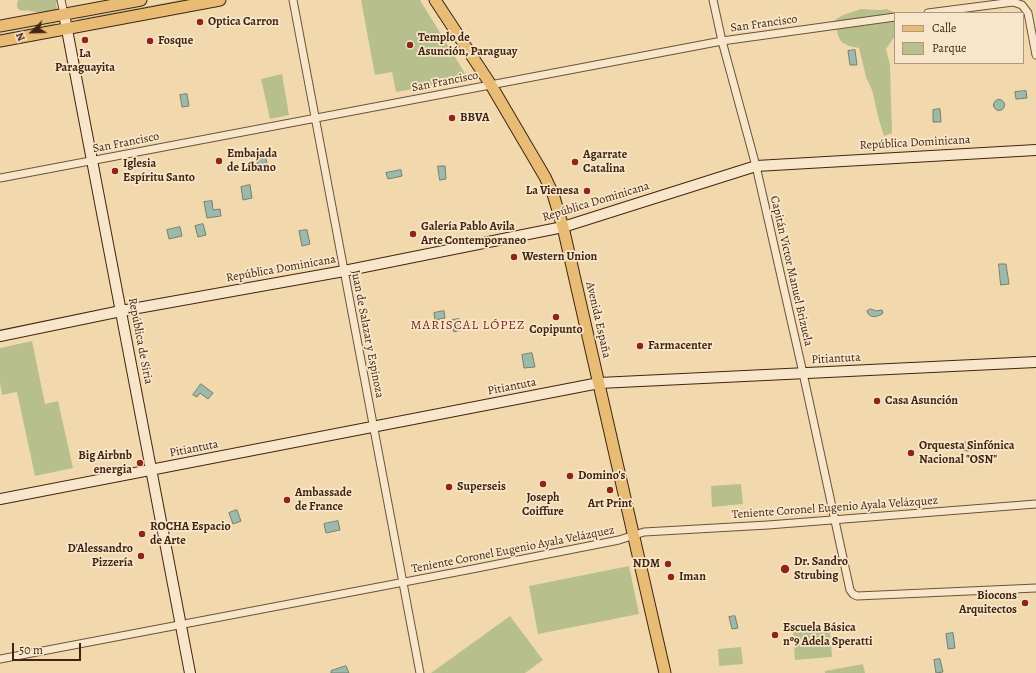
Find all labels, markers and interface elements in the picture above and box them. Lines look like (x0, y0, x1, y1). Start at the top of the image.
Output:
north arrow (12, 12, 52, 52)
street label: San Francisco (730, 12, 798, 36)
legend (894, 12, 1024, 64)
place label: Optica Carron (208, 15, 279, 29)
marker: Optica Carron (195, 17, 205, 27)
text: Calle (932, 20, 956, 36)
text: N (12, 30, 29, 44)
place label: Templo de Asunción, Paraguay (418, 31, 517, 59)
place label: Fosque (158, 34, 193, 48)
marker: La Paraguayita (80, 35, 90, 45)
marker: Fosque (145, 36, 155, 46)
marker: Templo de Asunción, Paraguay (405, 40, 415, 50)
text: Parque (932, 40, 967, 56)
place label: La Paraguayita (55, 47, 115, 75)
street label: San Francisco (411, 69, 479, 95)
place label: BBVA (460, 111, 489, 125)
marker: BBVA (447, 113, 457, 123)
street label: San Francisco (92, 130, 160, 156)
street label: República Dominicana (859, 133, 971, 153)
place label: Embajada de Líbano (227, 147, 277, 175)
place label: Agarrate Catalina (583, 148, 627, 176)
marker: Embajada de Líbano (214, 156, 224, 166)
place label: Iglesia Espíritu Santo (123, 157, 195, 185)
marker: Agarrate Catalina (570, 157, 580, 167)
marker: Iglesia Espíritu Santo (110, 166, 120, 176)
street label: República Dominicana (541, 179, 651, 225)
place label: La Vienesa (526, 184, 579, 198)
marker: La Vienesa (582, 186, 592, 196)
street label: Capitán Victor Manuel Brizuela (767, 194, 815, 348)
place label: Galería Pablo Avila Arte Contemporaneo (421, 220, 526, 248)
marker: Galería Pablo Avila Arte Contemporaneo (408, 229, 418, 239)
place label: Western Union (522, 250, 597, 264)
street label: República Dominicana (225, 252, 337, 286)
marker: Western Union (509, 252, 519, 262)
street label: Juan de Salazar y Espinoza (348, 269, 386, 399)
street label: Avenida España (582, 280, 614, 360)
street label: República de Siria (125, 296, 155, 386)
marker: Copipunto (551, 312, 561, 322)
district label: MARISCAL LÓPEZ (411, 318, 525, 334)
place label: Copipunto (529, 323, 583, 337)
place label: Farmacenter (648, 339, 712, 353)
marker: Farmacenter (635, 341, 645, 351)
street label: Pitiantuta (811, 351, 861, 367)
street label: Pitiantuta (486, 375, 538, 399)
place label: Casa Asunción (885, 394, 958, 408)
marker: Casa Asunción (872, 396, 882, 406)
street label: Pitiantuta (168, 437, 220, 461)
place label: Orquesta Sinfónica Nacional "OSN" (919, 439, 1015, 467)
marker: Orquesta Sinfónica Nacional "OSN" (906, 448, 916, 458)
place label: Big Airbnb energia (78, 449, 132, 477)
marker: Big Airbnb energia (135, 458, 145, 468)
place label: Domino's (578, 469, 625, 483)
marker: Domino's (565, 471, 575, 481)
marker: Joseph Coiffure (538, 479, 548, 489)
place label: Superseis (457, 480, 506, 494)
marker: Superseis (444, 482, 454, 492)
marker: Art Print (605, 485, 615, 495)
place label: Ambassade de France (295, 486, 352, 514)
place label: Joseph Coiffure (522, 491, 564, 519)
street label: Teniente Coronel Eugenio Ayala Velázquez (731, 494, 939, 522)
marker: Ambassade de France (282, 495, 292, 505)
place label: Art Print (588, 497, 632, 511)
place label: ROCHA Espacio de Arte (150, 520, 231, 548)
street label: Teniente Coronel Eugenio Ayala Velázquez (410, 523, 616, 577)
marker: ROCHA Espacio de Arte (137, 529, 147, 539)
place label: D'Alessandro Pizzería (68, 542, 133, 570)
marker: D'Alessandro Pizzería (136, 551, 146, 561)
place label: Dr. Sandro Strubing (794, 555, 848, 583)
place label: NDM (633, 557, 660, 571)
marker: NDM (663, 559, 673, 569)
marker: Dr. Sandro Strubing (779, 563, 791, 575)
place label: Iman (679, 570, 706, 584)
marker: Iman (666, 572, 676, 582)
place label: Biocons Arquitectos (959, 589, 1017, 617)
marker: Biocons Arquitectos (1020, 598, 1030, 608)
place label: Escuela Básica nº9 Adela Speratti (783, 621, 872, 649)
marker: Escuela Básica nº9 Adela Speratti (770, 630, 780, 640)
scale bar (14, 635, 83, 661)
text: 50 m (19, 642, 43, 658)

